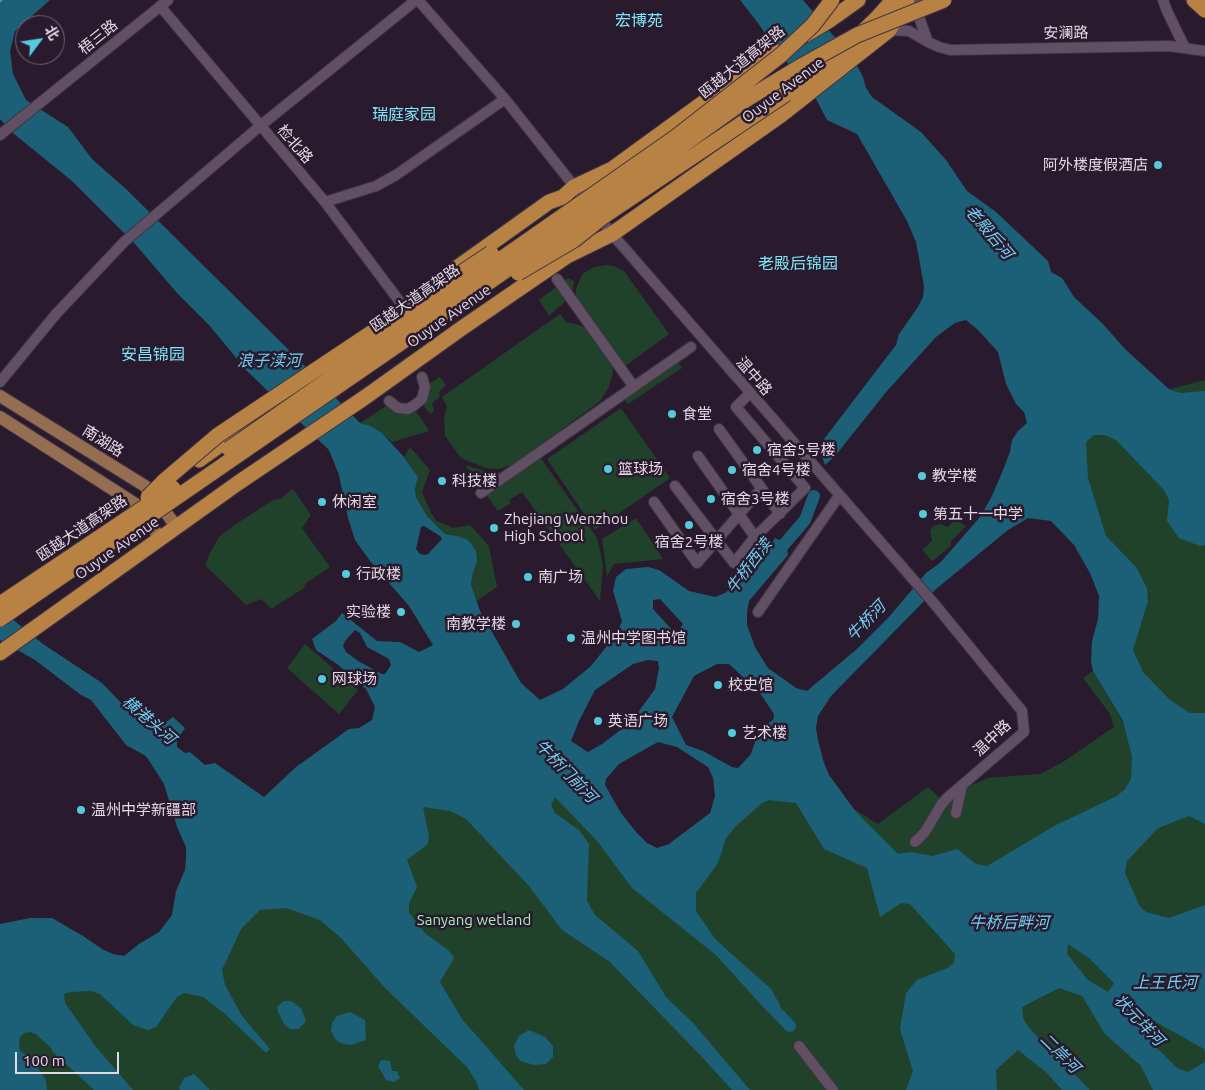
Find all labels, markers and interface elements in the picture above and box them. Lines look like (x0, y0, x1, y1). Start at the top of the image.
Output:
district label: 宏博苑 (615, 11, 663, 31)
north arrow (15, 15, 65, 65)
street label: 梧三路 (75, 16, 121, 58)
street label: 瓯越大道高架路 (696, 22, 788, 102)
text: 北 (42, 23, 62, 43)
street label: 安澜路 (1043, 24, 1089, 42)
street label: Ouyue Avenue (738, 53, 828, 127)
district label: 瑞庭家园 (372, 105, 436, 125)
street label: 检北路 (273, 121, 317, 167)
place label: 阿外楼度假酒店 (1043, 156, 1148, 174)
marker: 阿外楼度假酒店 (1152, 159, 1164, 171)
water label: 老殿后河 (961, 201, 1017, 263)
district label: 老殿后锦园 (758, 254, 838, 274)
street label: 瓯越大道高架路 (367, 261, 463, 335)
street label: Ouyue Avenue (404, 280, 494, 352)
district label: 安昌锦园 (121, 345, 185, 365)
water label: 浪子渎河 (237, 351, 301, 371)
street label: 温中路 (732, 353, 776, 399)
place label: 食堂 (682, 405, 712, 423)
marker: 食堂 (666, 408, 678, 420)
street label: 南湖路 (79, 421, 127, 461)
place label: 宿舍5号楼 (767, 441, 835, 459)
marker: 宿舍5号楼 (751, 444, 763, 456)
place label: 篮球场 (618, 460, 663, 478)
place label: 宿舍4号楼 (742, 461, 810, 479)
marker: 篮球场 (602, 463, 614, 475)
marker: 宿舍4号楼 (726, 464, 738, 476)
place label: 教学楼 (932, 467, 977, 485)
marker: 教学楼 (916, 470, 928, 482)
place label: 科技楼 (452, 472, 497, 490)
marker: 科技楼 (436, 475, 448, 487)
place label: 宿舍3号楼 (721, 490, 789, 508)
street label: 瓯越大道高架路 (33, 491, 131, 565)
place label: 休闲室 (332, 493, 377, 511)
marker: 宿舍3号楼 (705, 493, 717, 505)
marker: 休闲室 (316, 496, 328, 508)
place label: 第五十一中学 (933, 505, 1023, 523)
marker: 第五十一中学 (917, 508, 929, 520)
place label: Zhejiang Wenzhou High School (504, 510, 628, 545)
street label: Ouyue Avenue (72, 512, 162, 584)
marker: 宿舍2号楼 (683, 519, 695, 531)
marker: Zhejiang Wenzhou High School (488, 522, 500, 534)
place label: 宿舍2号楼 (655, 533, 723, 551)
water label: 牛桥西渎 (722, 535, 776, 597)
place label: 行政楼 (356, 565, 401, 583)
marker: 行政楼 (340, 568, 352, 580)
place label: 南广场 (538, 568, 583, 586)
marker: 南广场 (522, 571, 534, 583)
water label: 牛桥河 (842, 597, 890, 645)
place label: 实验楼 (346, 603, 391, 621)
marker: 实验楼 (395, 606, 407, 618)
place label: 南教学楼 (446, 615, 506, 633)
marker: 南教学楼 (510, 618, 522, 630)
place label: 温州中学图书馆 (581, 629, 686, 647)
marker: 温州中学图书馆 (565, 632, 577, 644)
place label: 网球场 (332, 670, 377, 688)
marker: 网球场 (316, 673, 328, 685)
place label: 校史馆 (728, 676, 773, 694)
marker: 校史馆 (712, 679, 724, 691)
water label: 横港头河 (119, 692, 179, 748)
place label: 英语广场 (608, 712, 668, 730)
marker: 英语广场 (592, 715, 604, 727)
street label: 温中路 (969, 716, 1015, 760)
place label: 艺术楼 (742, 724, 787, 742)
marker: 艺术楼 (726, 727, 738, 739)
water label: 牛桥门前河 (531, 736, 601, 806)
place label: 温州中学新疆部 (91, 801, 196, 819)
marker: 温州中学新疆部 (75, 804, 87, 816)
park label: Sanyang wetland (417, 911, 531, 929)
water label: 牛桥后畔河 (969, 913, 1049, 933)
water label: 上王氏河 (1133, 973, 1197, 993)
water label: 状元垟河 (1110, 990, 1168, 1050)
water label: 二岸河 (1036, 1029, 1084, 1077)
scale bar (18, 1042, 121, 1074)
text: 100 m (23, 1052, 65, 1069)

